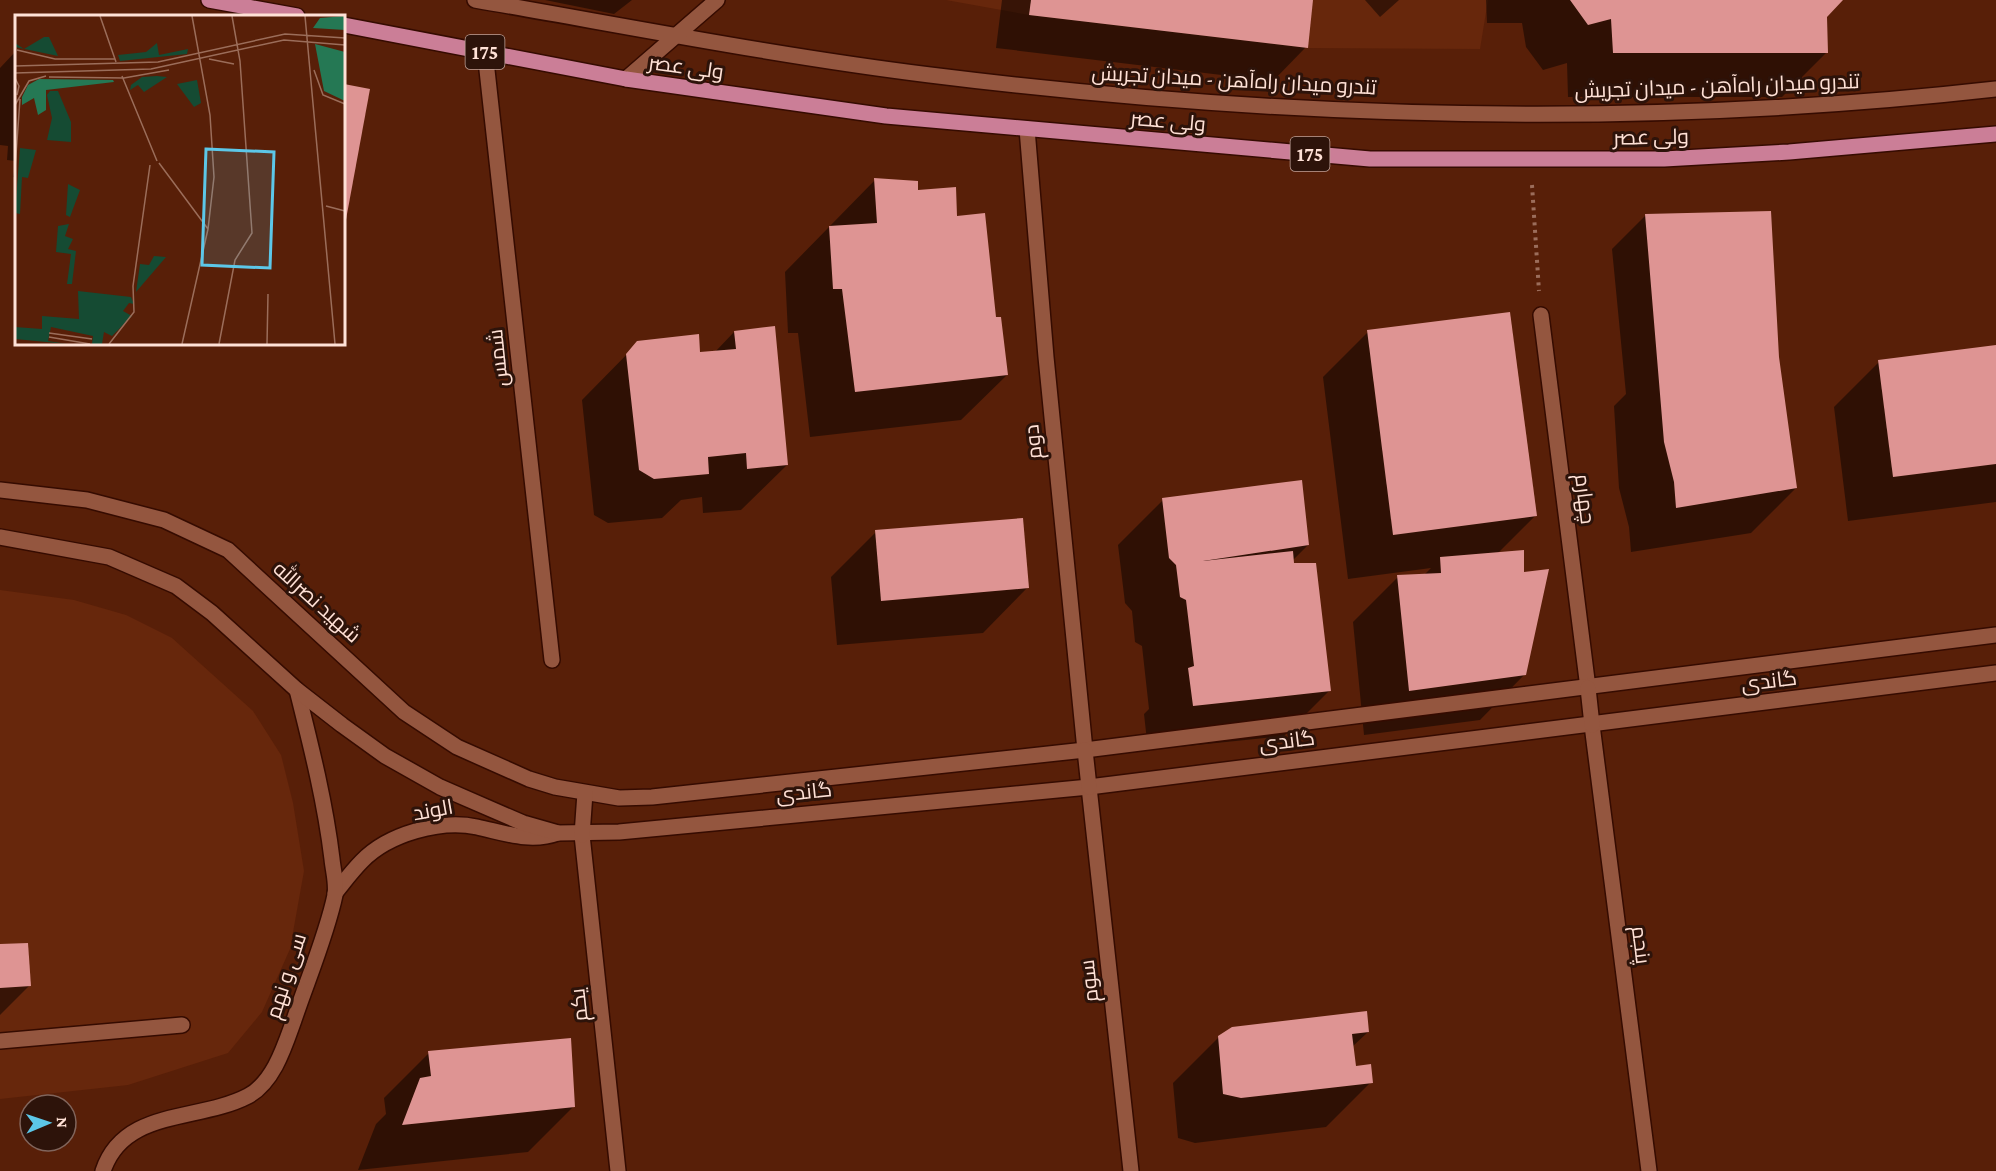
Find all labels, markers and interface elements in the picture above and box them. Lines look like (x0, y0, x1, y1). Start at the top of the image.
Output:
inset map (15, 15, 345, 345)
road number: 175 (466, 35, 504, 69)
street label: ولی عصر (646, 50, 725, 85)
street label: تندرو میدان راه‌آهن - میدان تجریش (1091, 61, 1377, 100)
street label: تندرو میدان راه‌آهن - میدان تجریش (1574, 69, 1860, 104)
street label: ولی عصر (1128, 106, 1207, 137)
street label: ولی عصر (1612, 124, 1689, 151)
road number: 175 (1290, 137, 1330, 171)
street label: شمس (483, 328, 514, 388)
street label: دوم (1019, 423, 1049, 461)
street label: چهارم (1568, 473, 1600, 526)
street label: شهید نصرالله (268, 555, 367, 648)
street label: گاندی (1740, 666, 1798, 697)
street label: گاندی (1258, 726, 1316, 757)
street label: گاندی (775, 777, 833, 808)
street label: الوند (411, 795, 455, 825)
street label: پنجم (1625, 925, 1655, 966)
street label: سی و نهم (261, 930, 313, 1022)
street label: سوم (1075, 958, 1105, 1003)
street label: یکم (565, 987, 595, 1023)
north arrow (18, 1093, 78, 1153)
text: N (54, 1117, 71, 1128)

